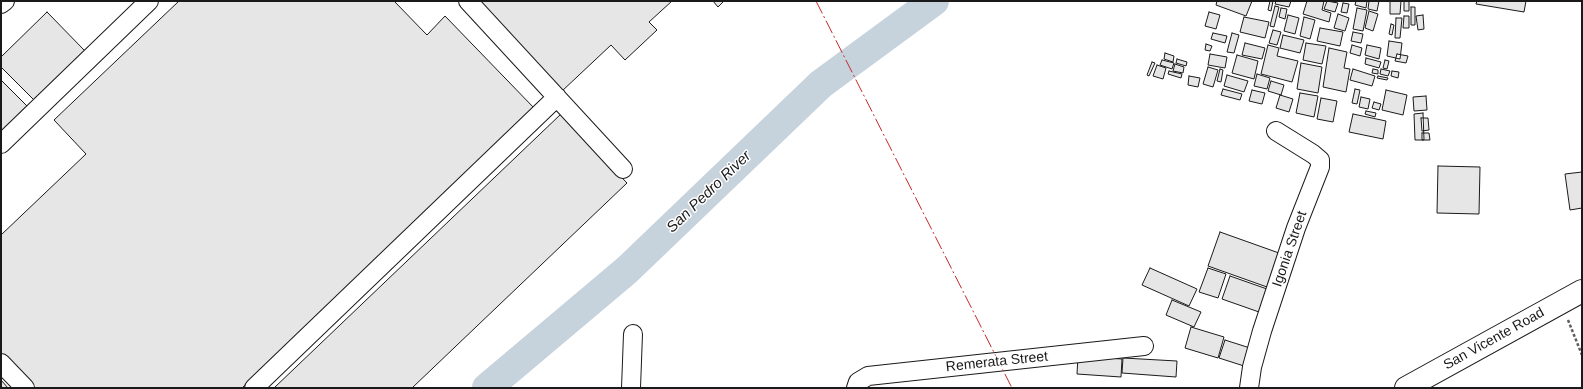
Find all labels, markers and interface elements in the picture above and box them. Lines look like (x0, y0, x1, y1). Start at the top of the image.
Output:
water label: San Pedro River (663, 147, 755, 237)
street label: Igonia Street (1269, 209, 1311, 289)
street label: San Vicente Road (1441, 304, 1547, 374)
street label: Remerata Street (945, 348, 1049, 376)

